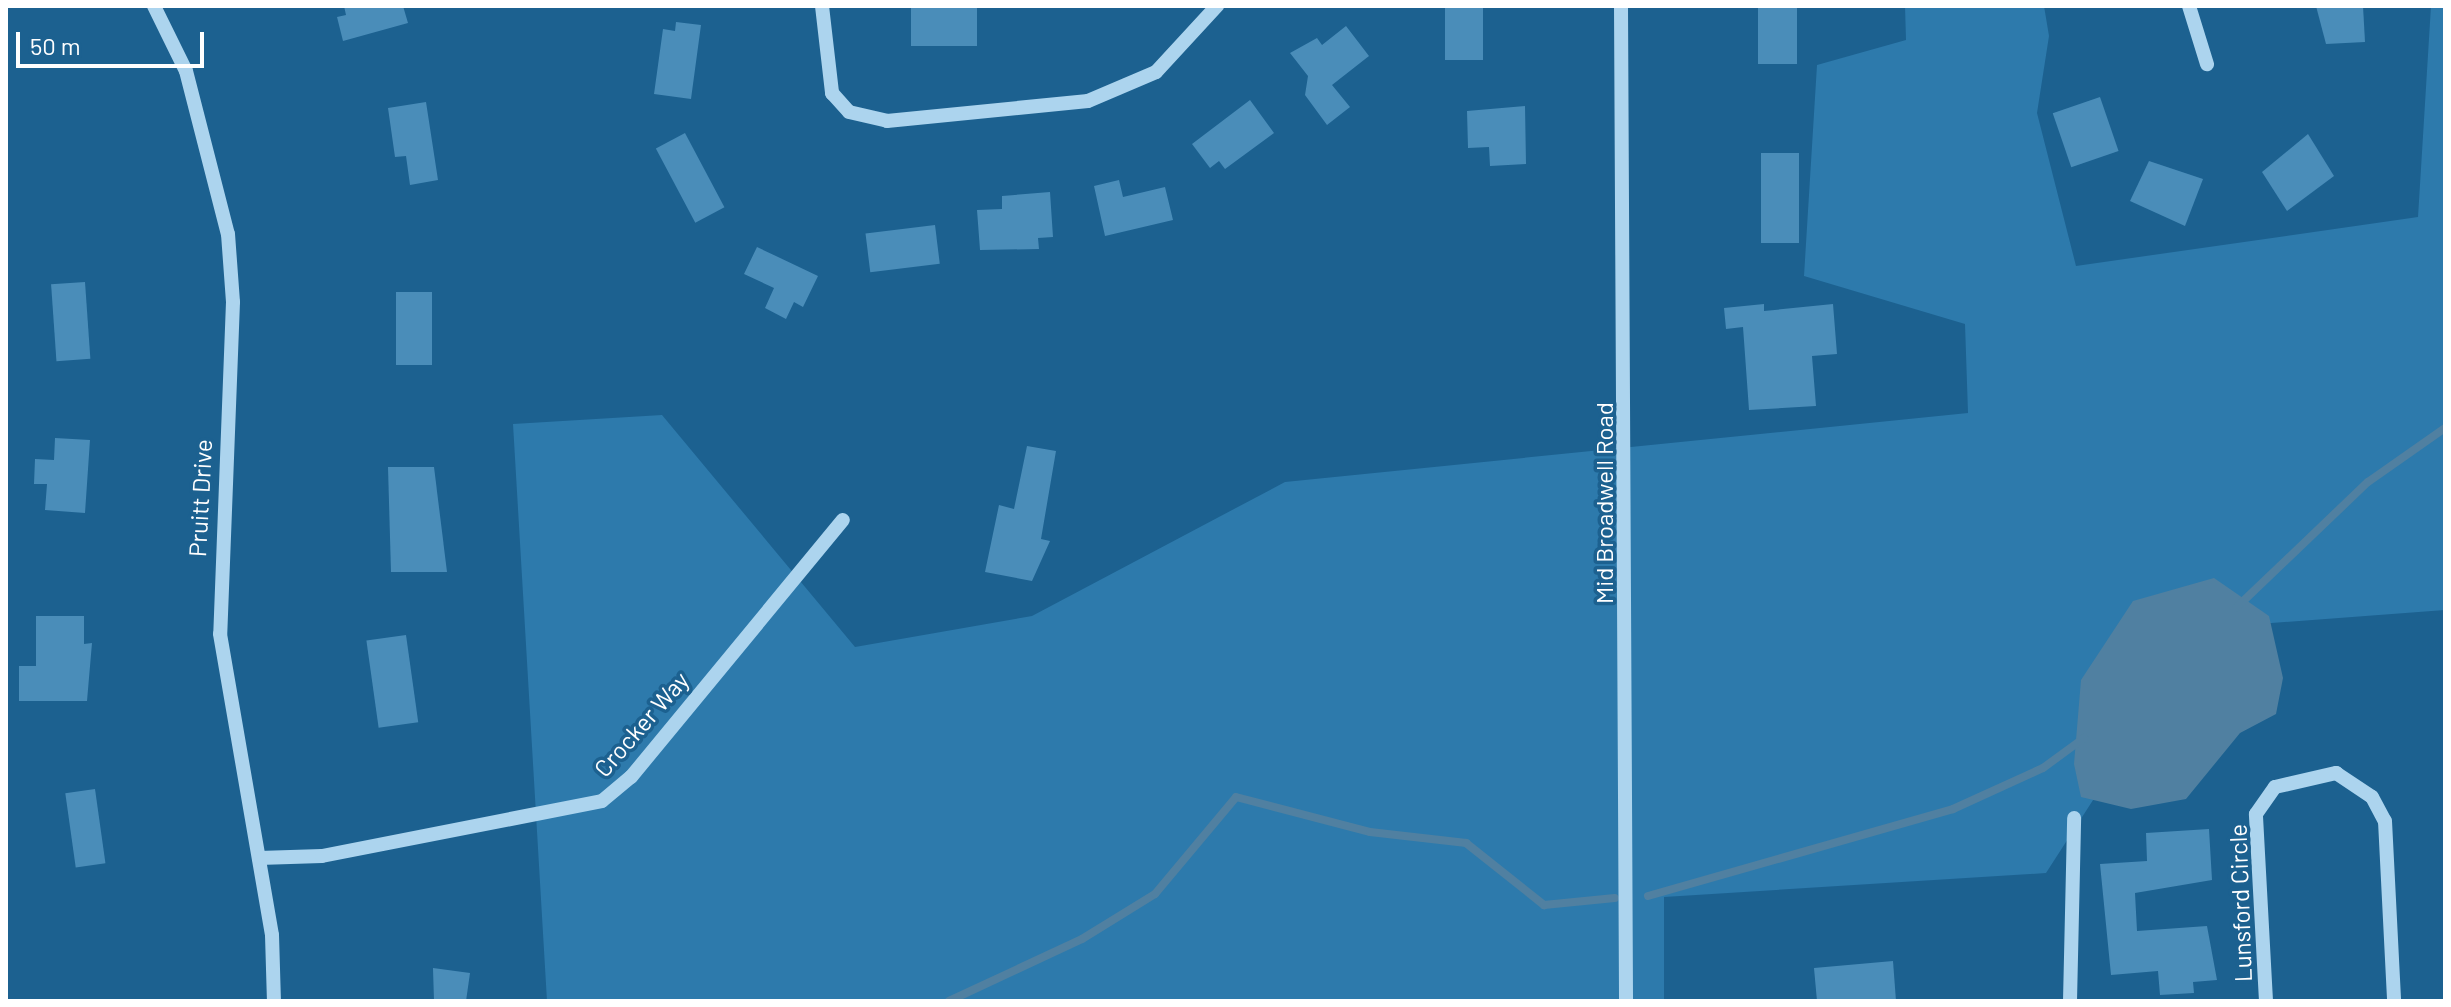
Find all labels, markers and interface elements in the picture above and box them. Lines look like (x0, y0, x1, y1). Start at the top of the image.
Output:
scale bar (20, 16, 208, 66)
text: 50 m (30, 31, 81, 60)
street label: Mid Broadwell Road (1590, 402, 1618, 604)
street label: Pruitt Drive (183, 438, 217, 558)
street label: Crocker Way (588, 666, 694, 782)
street label: Lunsford Circle (2223, 824, 2257, 982)

